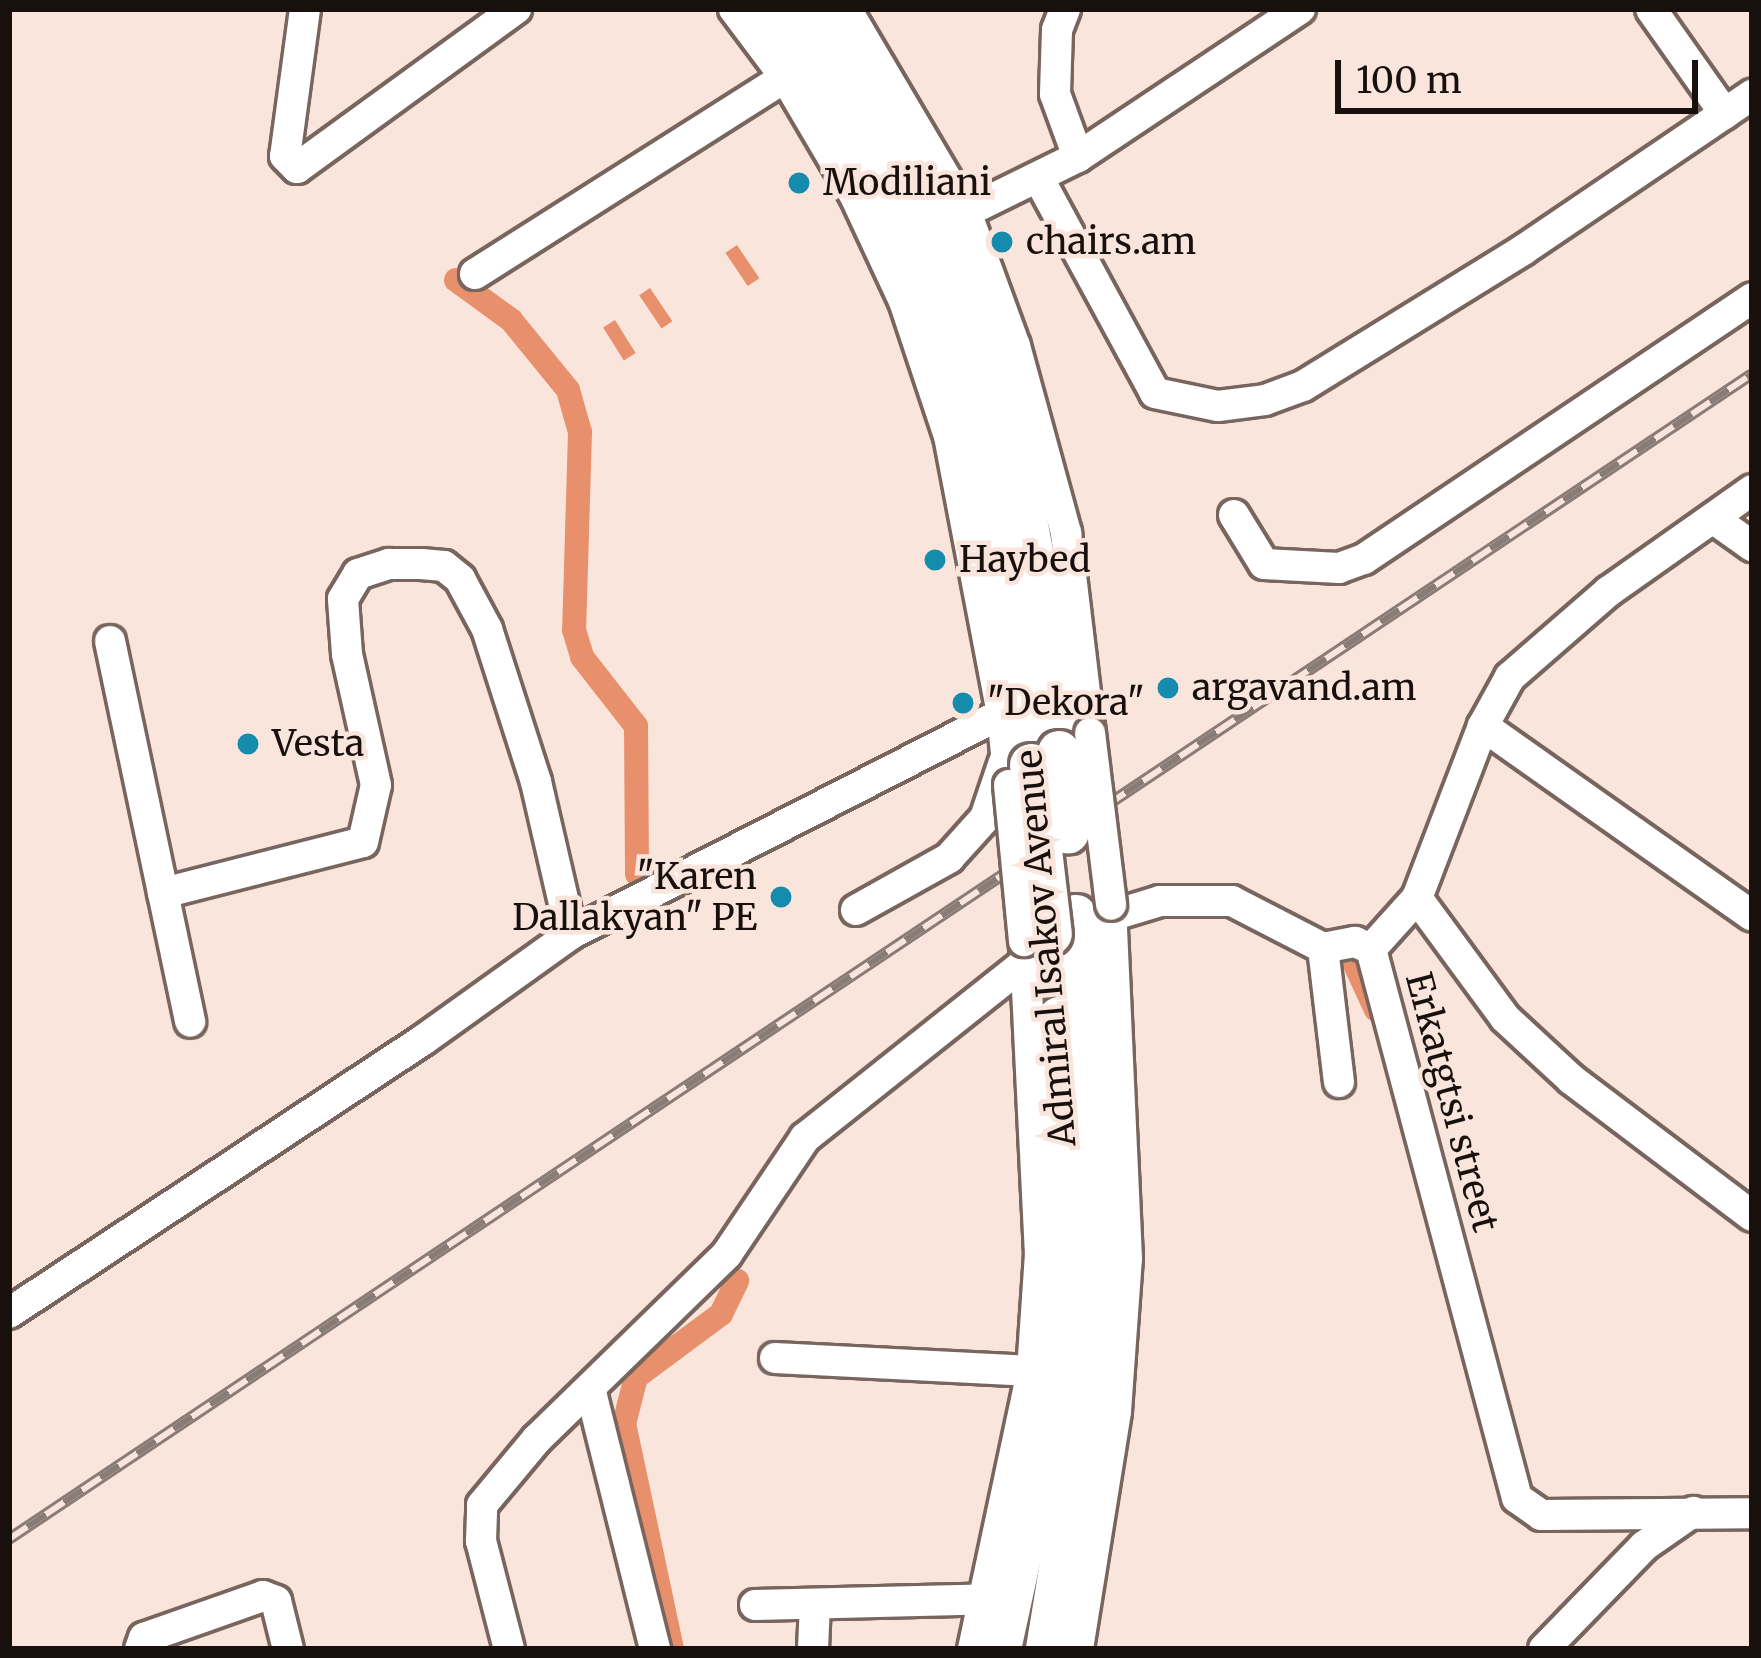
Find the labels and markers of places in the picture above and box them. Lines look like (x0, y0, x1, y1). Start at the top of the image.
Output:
place label: Modiliani (823, 161, 991, 205)
marker: Modiliani (786, 170, 812, 196)
place label: chairs.am (1026, 220, 1196, 264)
marker: chairs.am (989, 229, 1015, 255)
place label: Haybed (959, 538, 1091, 582)
marker: Haybed (922, 547, 948, 573)
place label: argavand.am (1192, 666, 1416, 710)
marker: argavand.am (1155, 675, 1181, 701)
place label: "Dekora" (987, 681, 1145, 725)
marker: "Dekora" (950, 690, 976, 716)
place label: Vesta (272, 722, 364, 766)
marker: Vesta (235, 731, 261, 757)
place label: "Karen Dallakyan" PE (512, 854, 757, 939)
marker: "Karen Dallakyan" PE (768, 884, 794, 910)

